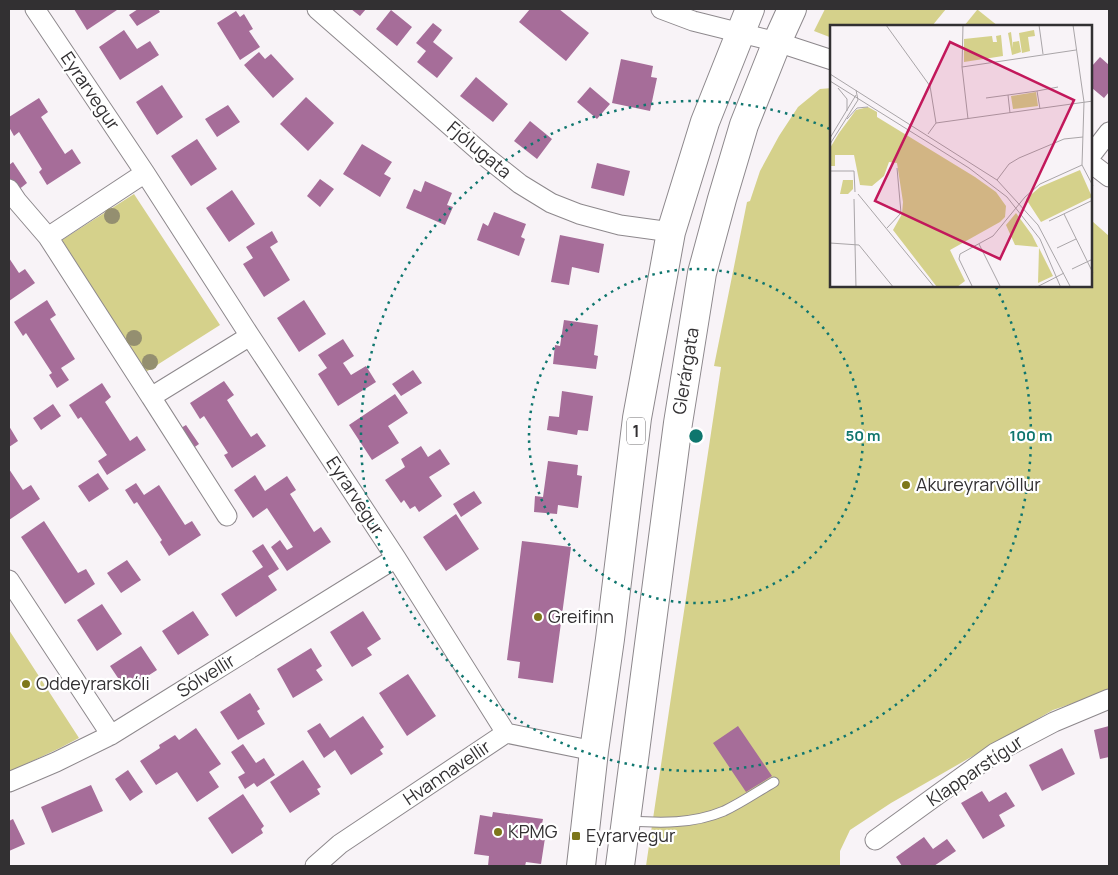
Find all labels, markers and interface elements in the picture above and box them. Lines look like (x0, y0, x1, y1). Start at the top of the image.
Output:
inset map (830, 25, 1093, 288)
street label: Eyrarvegur (56, 47, 126, 135)
street label: Fjólugata (442, 115, 517, 183)
street label: Glerárgata (666, 326, 704, 416)
road number: 1 (627, 418, 645, 444)
text: 50 m (845, 425, 881, 446)
text: 100 m (1010, 425, 1052, 446)
centre of rings (687, 427, 705, 445)
street label: Eyrarvegur (321, 451, 391, 540)
place label: Akureyrarvöllur (916, 472, 1041, 496)
marker: Akureyrarvöllur (900, 479, 912, 491)
place label: Greifinn (548, 604, 614, 628)
marker: Greifinn (532, 611, 544, 623)
street label: Sólvellir (172, 648, 240, 702)
place label: Oddeyrarskóli (36, 671, 150, 695)
marker: Oddeyrarskóli (20, 678, 32, 690)
street label: Klapparstígur (922, 729, 1028, 811)
street label: Hvannavellir (398, 734, 495, 810)
place label: KPMG (508, 819, 558, 843)
place label: Eyrarvegur (586, 823, 676, 847)
marker: KPMG (492, 826, 504, 838)
marker: Eyrarvegur (570, 830, 582, 842)

